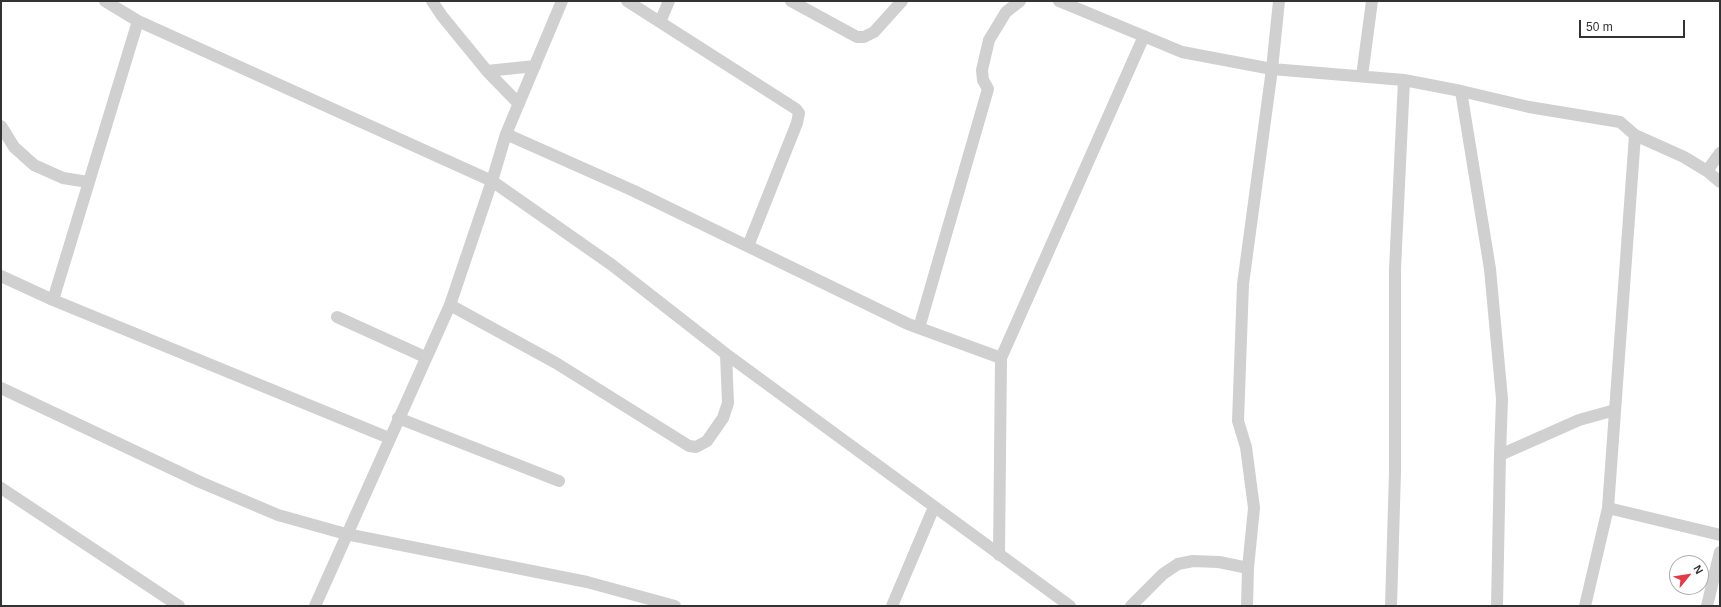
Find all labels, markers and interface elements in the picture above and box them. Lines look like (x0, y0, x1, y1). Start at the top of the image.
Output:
scale bar (1581, 12, 1687, 38)
text: 50 m (1586, 20, 1613, 34)
north arrow (1669, 555, 1709, 595)
text: N (1691, 563, 1706, 576)

